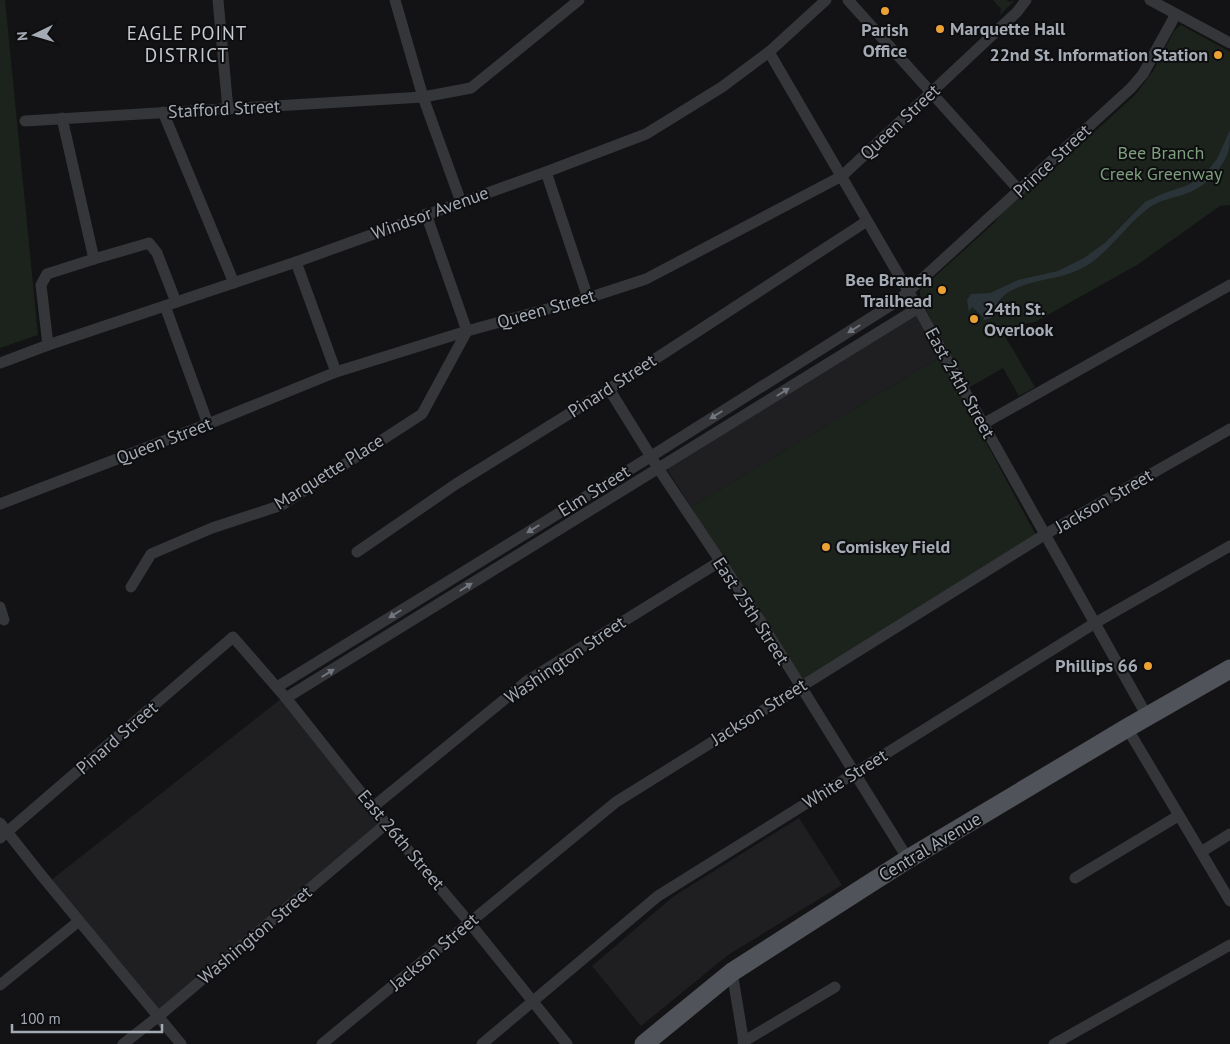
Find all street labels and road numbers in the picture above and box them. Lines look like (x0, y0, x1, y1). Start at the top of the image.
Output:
street label: Queen Street (855, 79, 944, 164)
street label: Stafford Street (167, 94, 281, 123)
street label: Prince Street (1008, 119, 1095, 202)
street label: Windsor Avenue (368, 181, 492, 244)
street label: Queen Street (494, 284, 597, 333)
street label: East 24th Street (920, 323, 1000, 442)
street label: Pinard Street (563, 349, 660, 423)
street label: Queen Street (113, 412, 215, 469)
street label: Marquette Place (270, 429, 388, 514)
street label: Elm Street (554, 460, 634, 522)
street label: Jackson Street (1050, 463, 1157, 538)
street label: East 25th Street (708, 553, 795, 669)
street label: Washington Street (500, 611, 630, 709)
street label: Jackson Street (706, 673, 811, 751)
street label: Pinard Street (71, 696, 162, 779)
street label: White Street (798, 744, 891, 814)
street label: East 26th Street (353, 785, 450, 894)
street label: Central Avenue (874, 807, 985, 886)
street label: Washington Street (193, 880, 316, 989)
street label: Jackson Street (384, 908, 483, 996)

